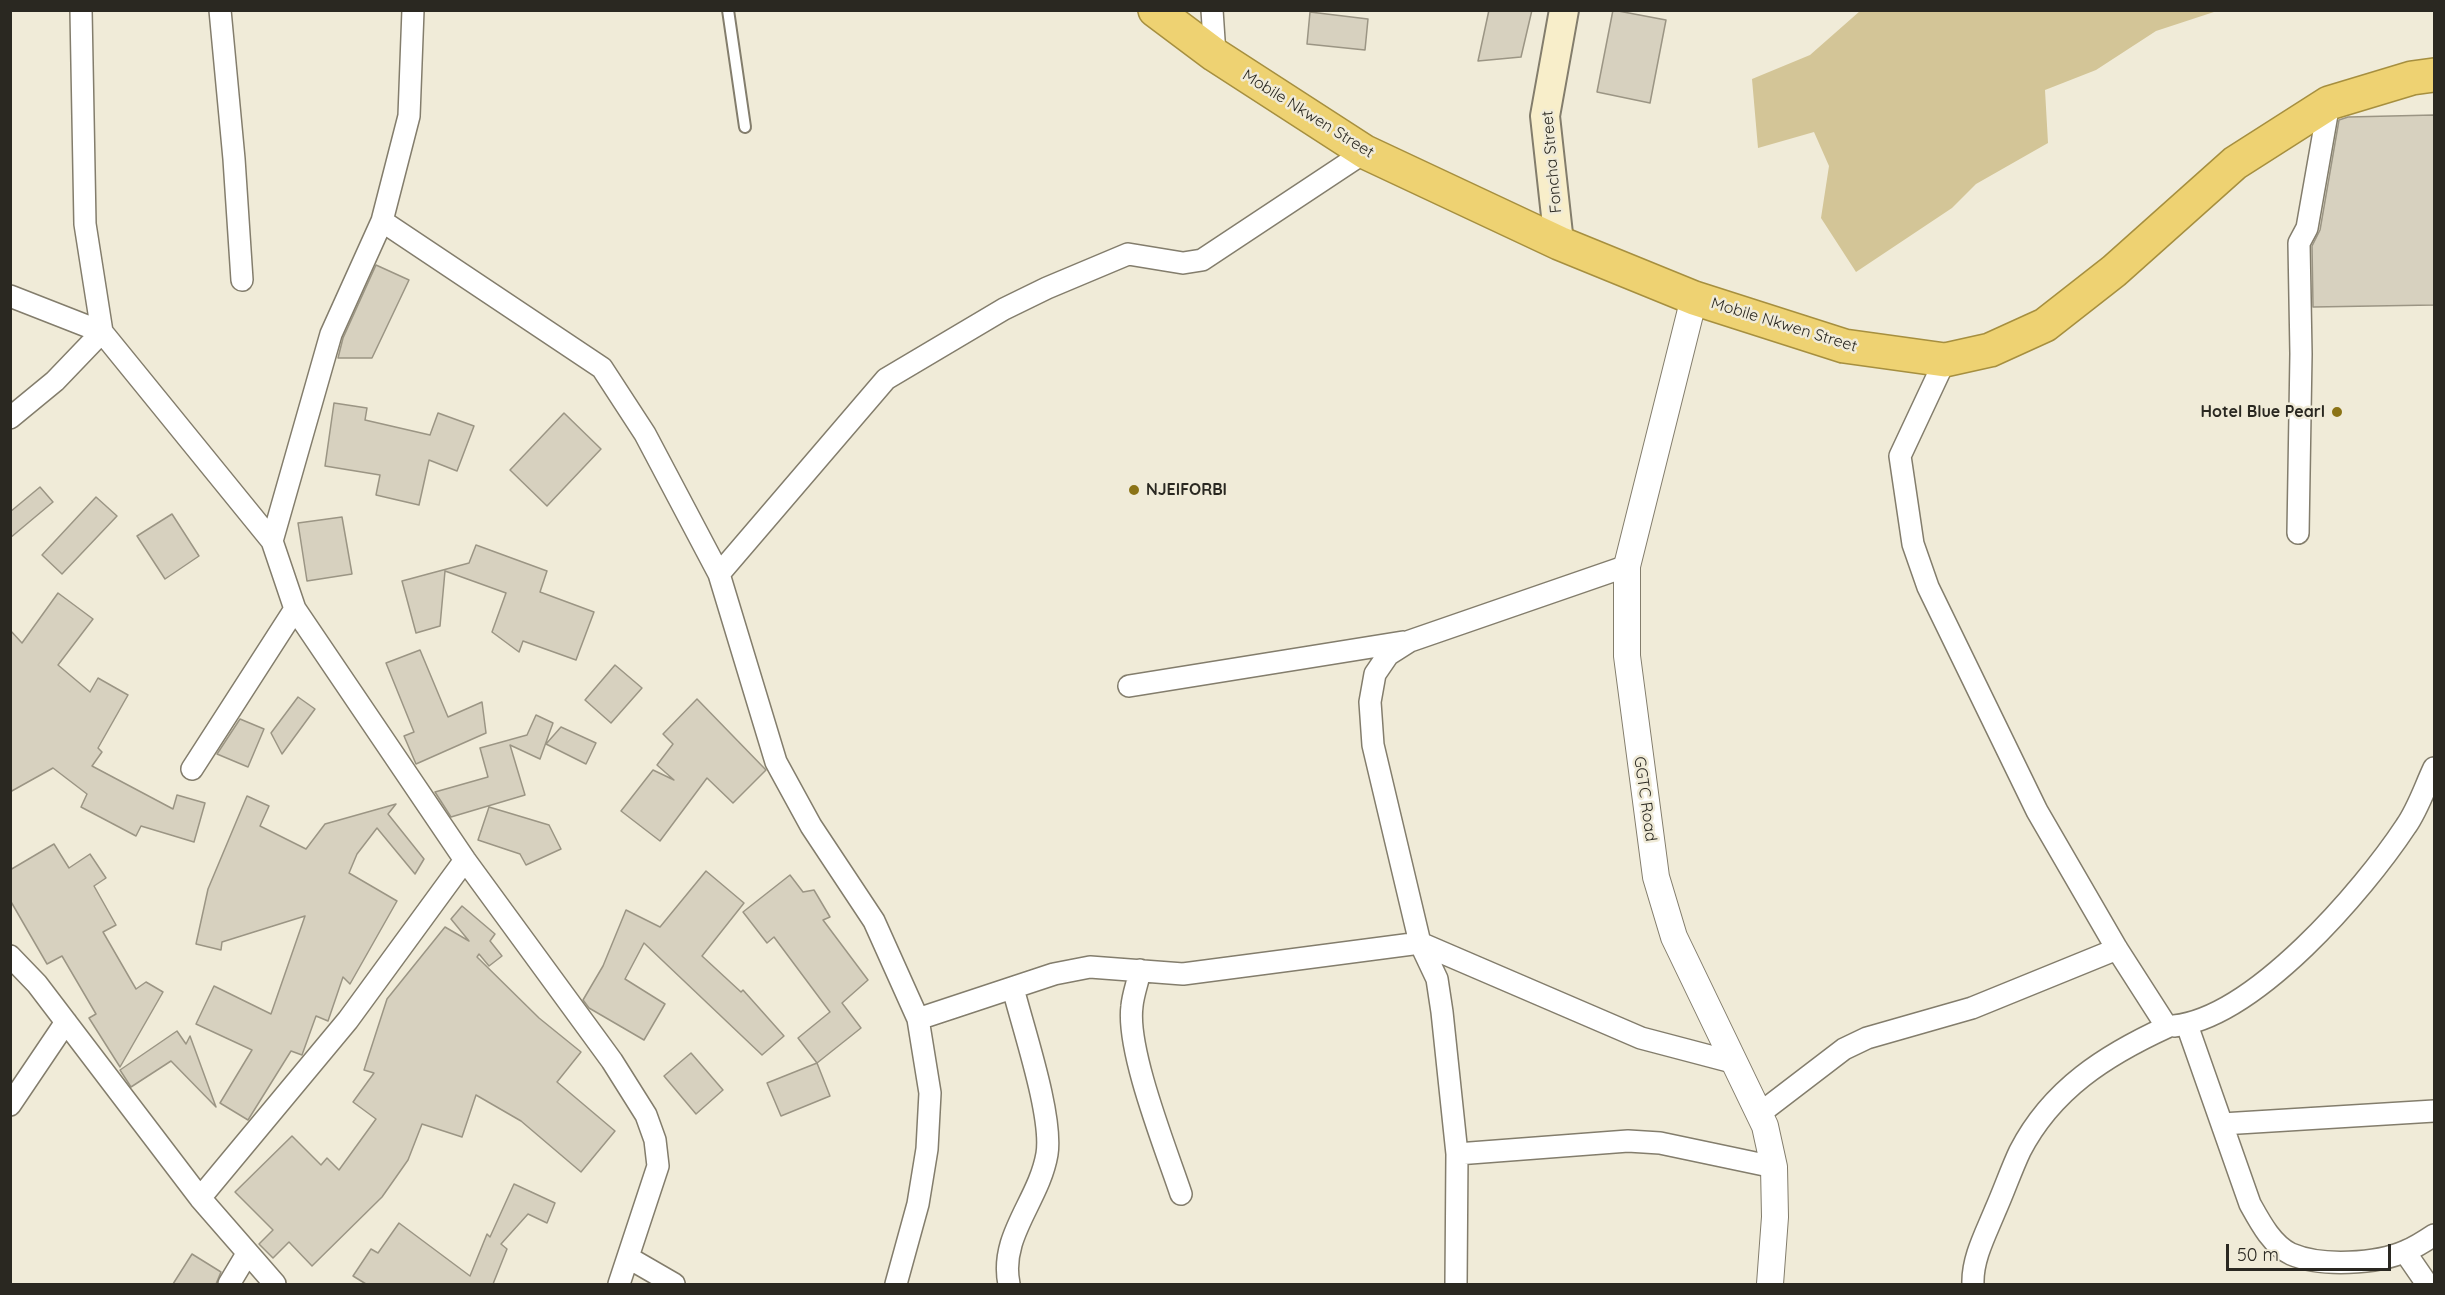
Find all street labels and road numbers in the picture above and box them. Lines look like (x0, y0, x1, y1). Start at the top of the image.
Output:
street label: Mobile Nkwen Street (1239, 66, 1377, 162)
street label: Foncha Street (1538, 110, 1566, 214)
street label: Mobile Nkwen Street (1709, 294, 1859, 356)
street label: GGTC Road (1630, 755, 1660, 843)

